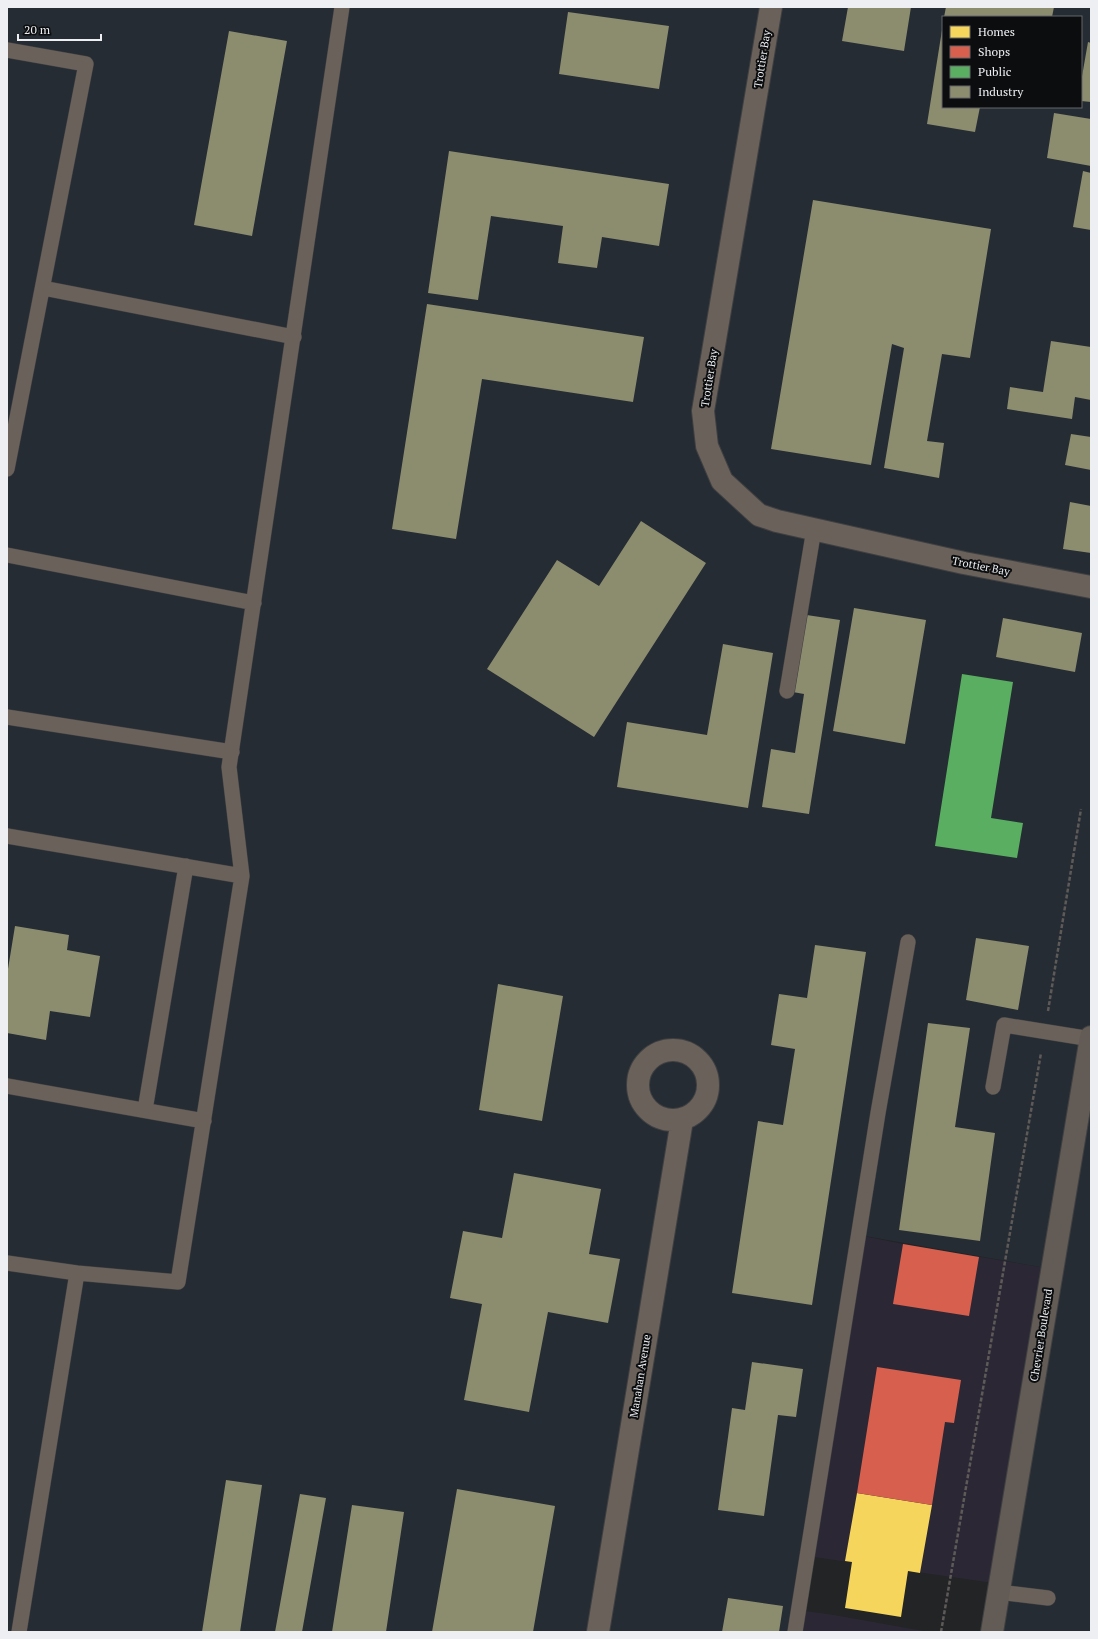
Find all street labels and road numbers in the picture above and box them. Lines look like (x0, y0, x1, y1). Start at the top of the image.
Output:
street label: Trottier Bay (751, 29, 774, 89)
street label: Trottier Bay (698, 348, 721, 408)
street label: Trottier Bay (951, 554, 1011, 579)
street label: Chevrier Boulevard (1027, 1288, 1055, 1382)
street label: Manahan Avenue (626, 1333, 654, 1419)

